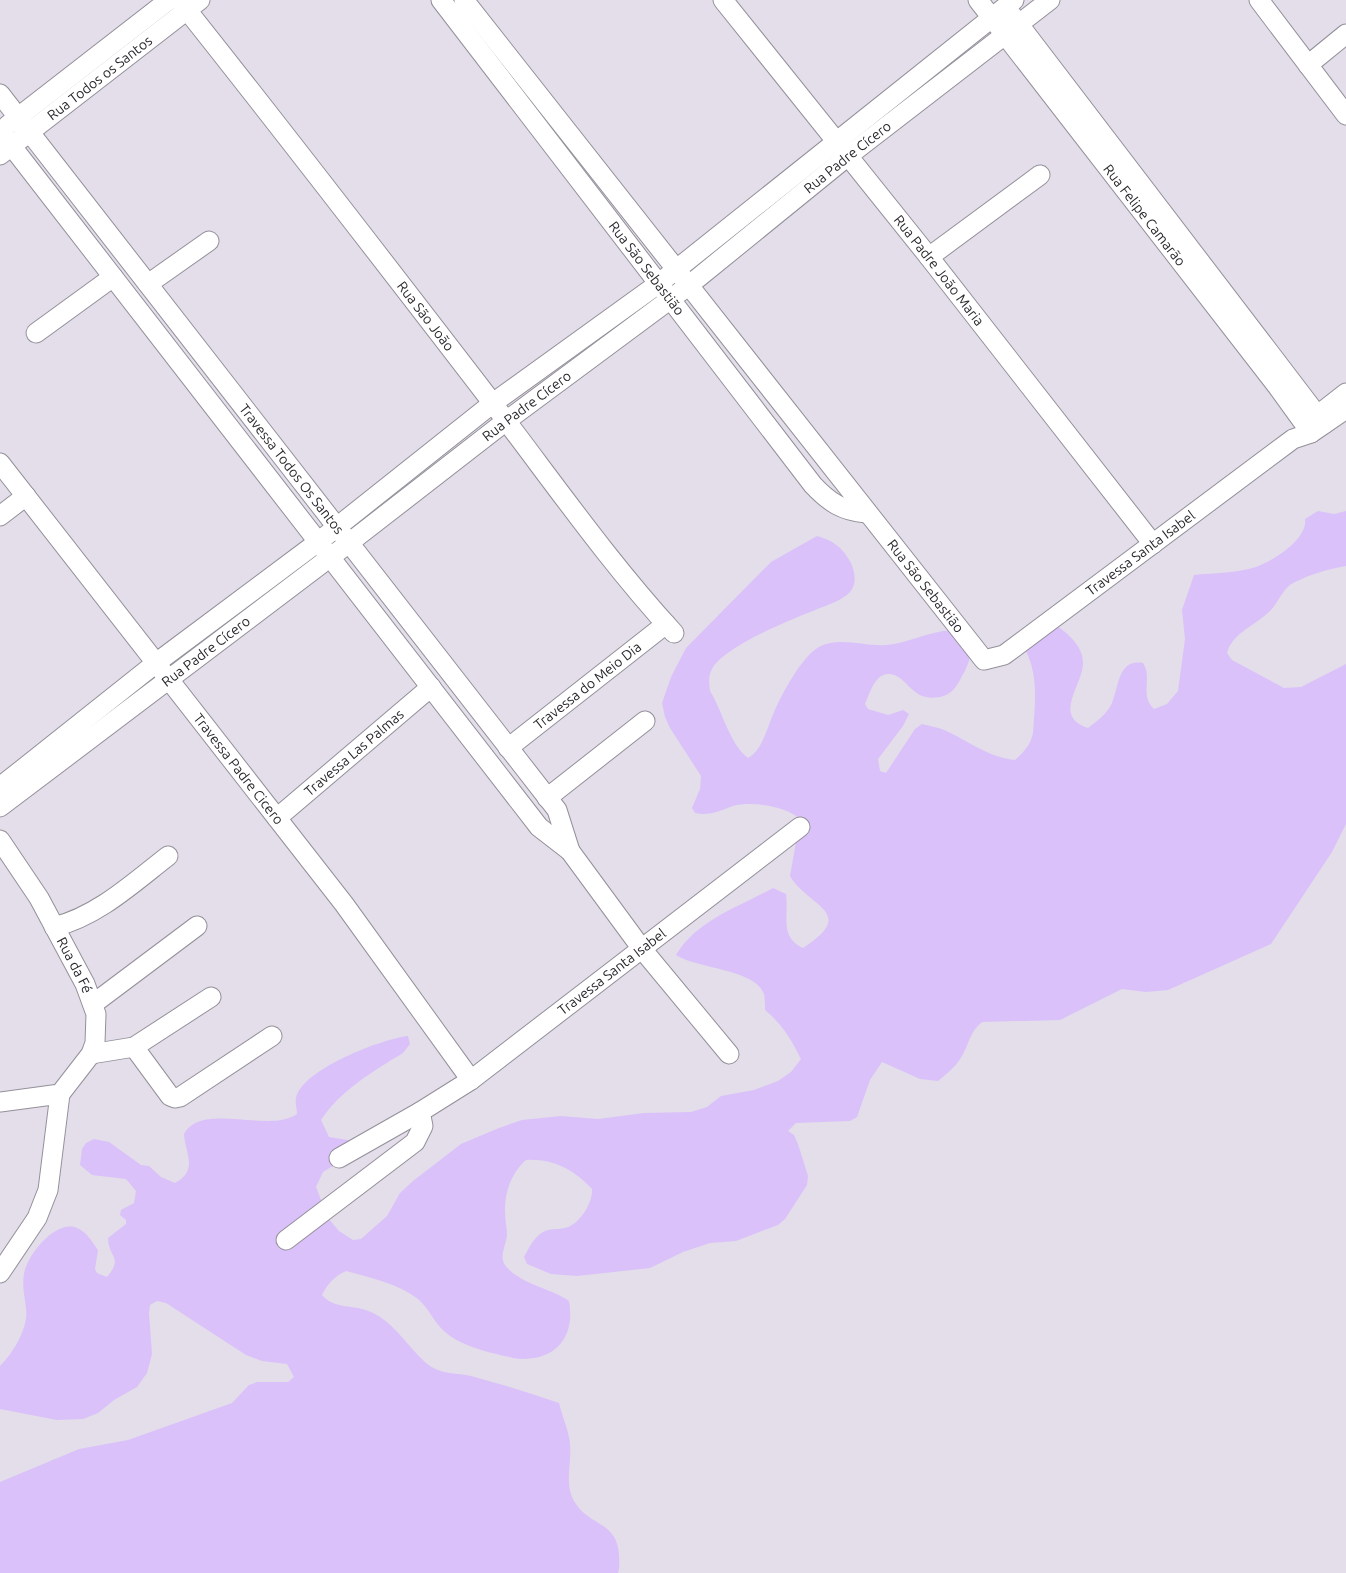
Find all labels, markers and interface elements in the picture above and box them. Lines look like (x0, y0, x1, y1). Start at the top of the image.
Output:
street label: Rua Todos os Santos (44, 32, 155, 123)
street label: Rua Padre Cícero (801, 118, 894, 197)
street label: Rua Felipe Camarão (1100, 161, 1189, 269)
street label: Rua Padre João Maria (891, 212, 987, 329)
street label: Rua São Sebastião (606, 218, 688, 318)
street label: Rua São João (394, 278, 458, 354)
street label: Rua Padre Cícero (479, 368, 574, 444)
street label: Travessa Todos Os Santos (236, 401, 347, 537)
street label: Travessa Santa Isabel (1083, 507, 1198, 599)
street label: Rua São Sebastião (884, 536, 967, 636)
street label: Rua Padre Cícero (158, 613, 253, 690)
street label: Travessa do Meio Dia (531, 639, 644, 733)
street label: Travessa Las Palmas (301, 706, 407, 799)
street label: Travessa Padre Cicero (190, 710, 287, 828)
street label: Travessa Santa Isabel (555, 925, 669, 1018)
street label: Rua da Fé (53, 934, 96, 995)

